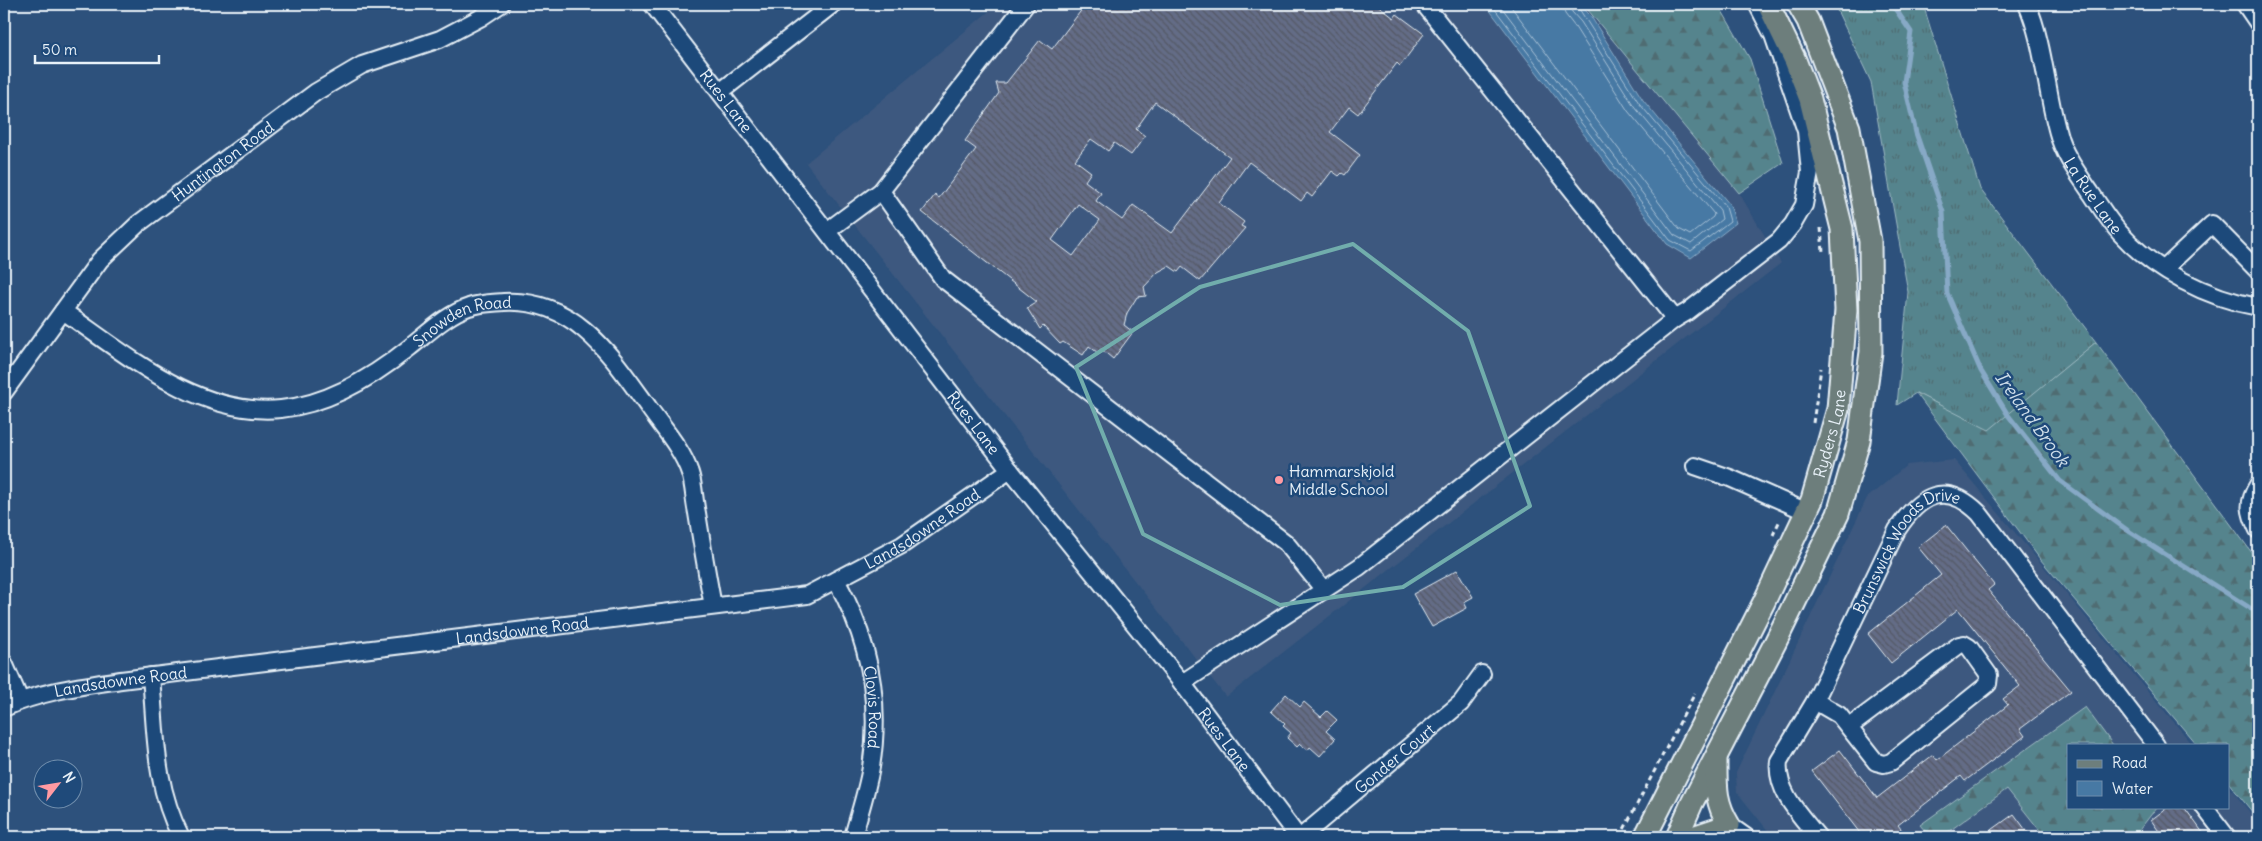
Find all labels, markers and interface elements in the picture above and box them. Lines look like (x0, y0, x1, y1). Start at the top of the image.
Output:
scale bar (35, 32, 159, 64)
text: 50 m (42, 40, 77, 59)
street label: Rues Lane (696, 65, 757, 136)
street label: Huntington Road (168, 117, 278, 206)
street label: La Rue Lane (2060, 153, 2127, 238)
street label: Snowden Road (408, 292, 512, 351)
water label: Ireland Brook (1990, 367, 2076, 472)
street label: Rues Lane (943, 387, 1004, 458)
street label: Ryders Lane (1809, 389, 1850, 480)
place label: Hammarskjold Middle School (1289, 461, 1394, 499)
marker: Hammarskjold Middle School (1273, 474, 1285, 486)
street label: Landsdowne Road (861, 484, 984, 573)
street label: Brunswick Woods Drive (1848, 485, 1964, 617)
street label: Landsdowne Road (455, 612, 590, 648)
street label: Landsdowne Road (52, 662, 188, 701)
street label: Clovis Road (859, 664, 885, 749)
street label: Rues Lane (1194, 704, 1255, 775)
street label: Gonder Court (1350, 719, 1439, 798)
legend (2067, 744, 2230, 808)
text: Road (2112, 753, 2147, 772)
north arrow (32, 758, 82, 808)
text: N (59, 769, 79, 786)
text: Water (2112, 779, 2153, 798)

